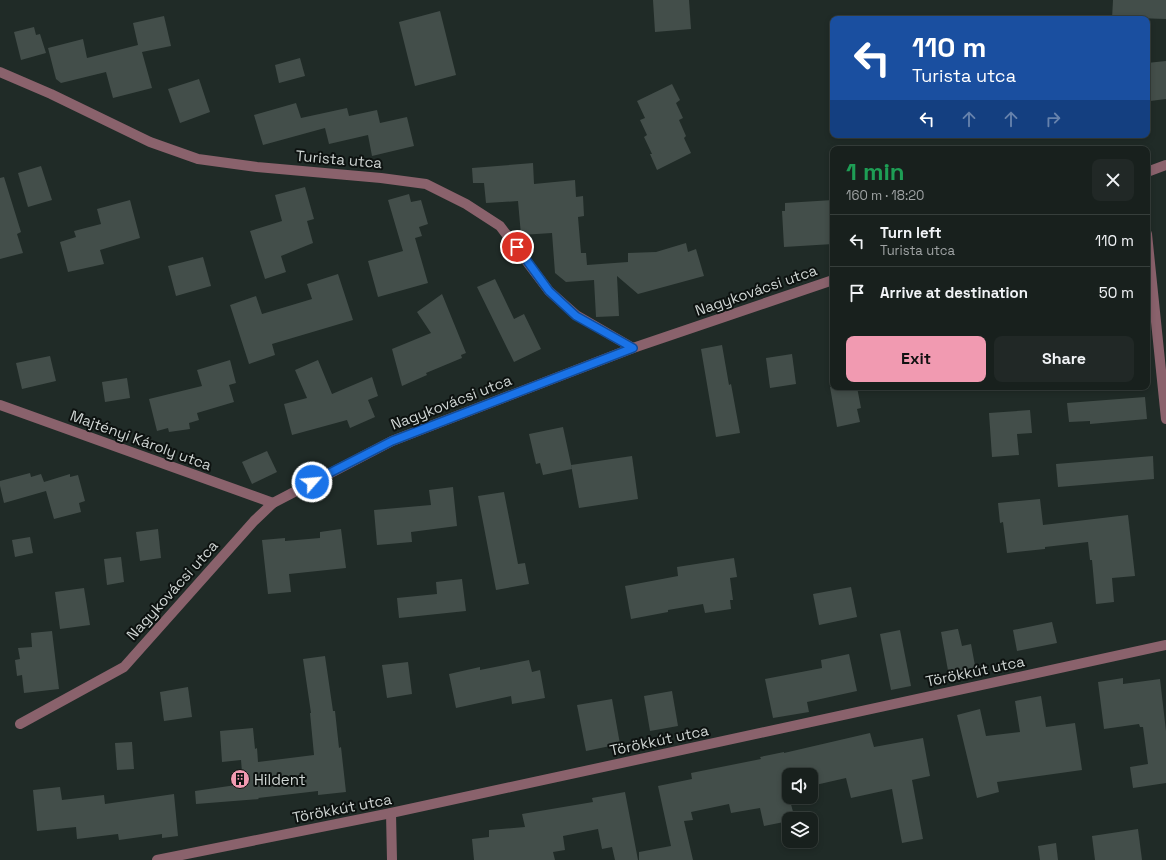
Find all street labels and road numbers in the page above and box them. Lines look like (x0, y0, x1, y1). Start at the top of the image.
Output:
street label: Turista utca (295, 146, 383, 172)
street label: Nagykovácsi utca (692, 260, 820, 320)
street label: Nagykovácsi utca (388, 370, 514, 434)
street label: Majtényi Károly utca (68, 406, 215, 475)
street label: Nagykovácsi utca (122, 536, 222, 644)
street label: Törökkút utca (924, 651, 1027, 691)
street label: Törökkút utca (608, 720, 711, 760)
street label: Törökkút utca (291, 789, 394, 827)

